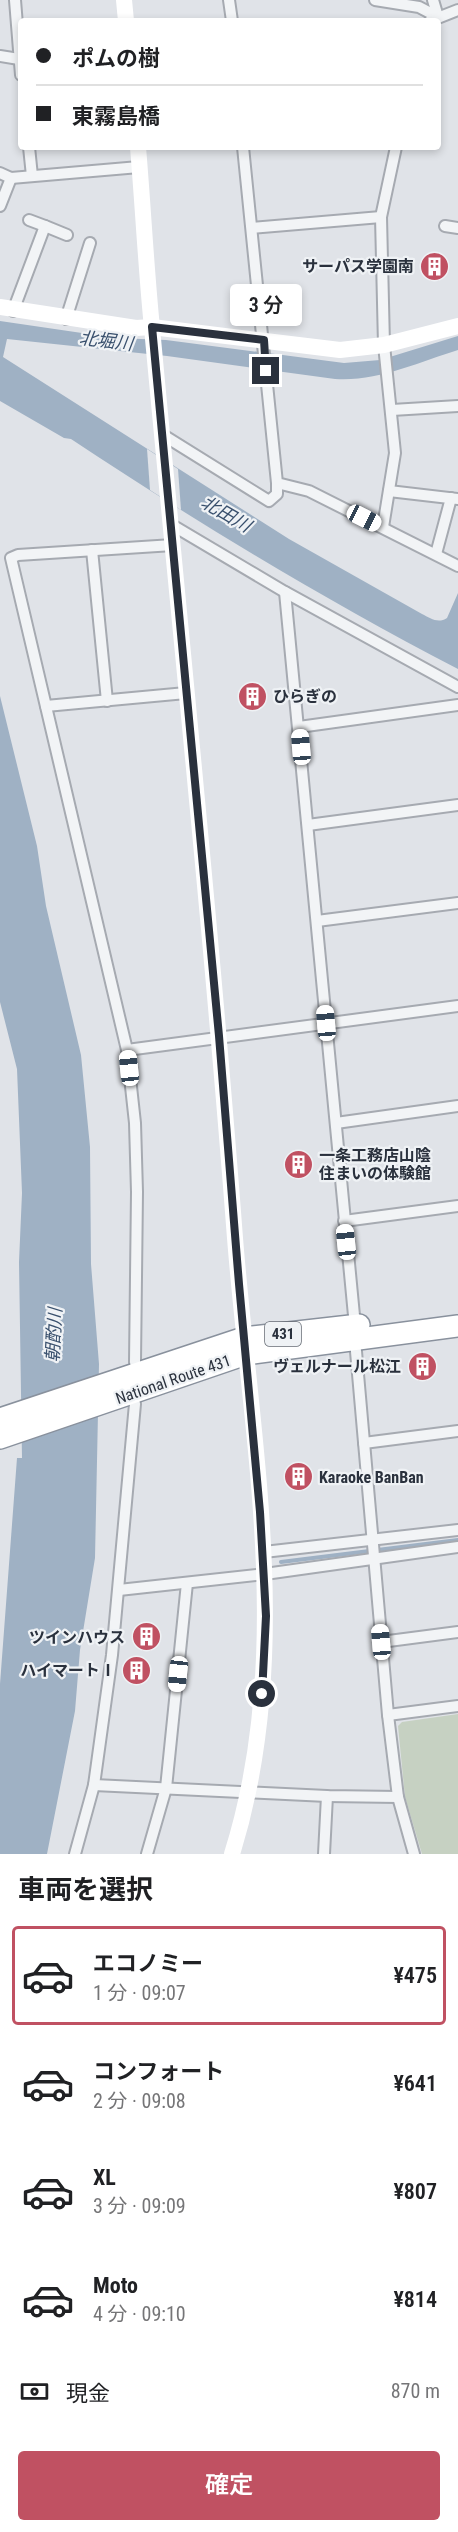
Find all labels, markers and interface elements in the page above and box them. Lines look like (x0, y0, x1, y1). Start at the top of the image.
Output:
text: ポムの樹 (72, 46, 160, 71)
text: 東霧島橋 (72, 104, 160, 129)
building icon: サーパス学園南 (419, 250, 451, 282)
place label: サーパス学園南 (302, 257, 414, 276)
callout: 3 分 (230, 284, 302, 326)
text: 3 分 (249, 293, 283, 317)
water label: 北堀川 (78, 327, 136, 354)
route end (252, 357, 279, 384)
water label: 北田川 (198, 491, 257, 537)
car (344, 502, 384, 534)
building icon: ひらぎの (236, 680, 268, 712)
place label: ひらぎの (273, 687, 337, 706)
car (290, 728, 312, 766)
car (315, 1004, 337, 1042)
car (118, 1049, 140, 1087)
place label: 一条工務店山陰 住まいの体験館 (318, 1146, 431, 1183)
building icon: 一条工務店山陰 住まいの体験館 (282, 1148, 314, 1180)
car (335, 1223, 357, 1261)
water label: 朝酌川 (42, 1305, 66, 1362)
road number: 431 (265, 1322, 301, 1346)
building icon: ヴェルナール松江 (406, 1350, 438, 1382)
street label: National Route 431 (113, 1351, 233, 1408)
place label: ヴェルナール松江 (273, 1357, 401, 1376)
building icon: Karaoke BanBan (282, 1461, 314, 1493)
place label: Karaoke BanBan (319, 1468, 424, 1487)
building icon: ツインハウス (130, 1621, 162, 1653)
car (370, 1623, 392, 1661)
place label: ツインハウス (29, 1628, 125, 1647)
building icon: ハイマートⅠ (121, 1654, 153, 1686)
car (167, 1655, 189, 1693)
place label: ハイマートⅠ (20, 1661, 116, 1680)
route start (248, 1680, 275, 1707)
text: 車両を選択 (18, 1874, 153, 1906)
icon: car (21, 1949, 75, 2003)
text: エコノミー (93, 1951, 203, 1976)
text: ¥475 (393, 1963, 437, 1988)
text: 1 分 · 09:07 (93, 1981, 186, 2005)
icon: car (21, 2057, 75, 2111)
text: コンフォート (93, 2059, 224, 2084)
text: ¥641 (393, 2071, 437, 2096)
text: 2 分 · 09:08 (93, 2089, 186, 2113)
icon: car (21, 2165, 75, 2219)
text: XL (93, 2165, 116, 2190)
text: ¥807 (393, 2179, 437, 2204)
text: 3 分 · 09:09 (93, 2194, 186, 2218)
icon: car (21, 2273, 75, 2327)
text: Moto (93, 2273, 138, 2298)
text: ¥814 (393, 2287, 437, 2312)
text: 4 分 · 09:10 (93, 2302, 186, 2326)
icon: cash (18, 2375, 51, 2408)
text: 870 m (391, 2379, 440, 2403)
text: 現金 (66, 2381, 110, 2406)
button: 確定 (18, 2451, 440, 2520)

